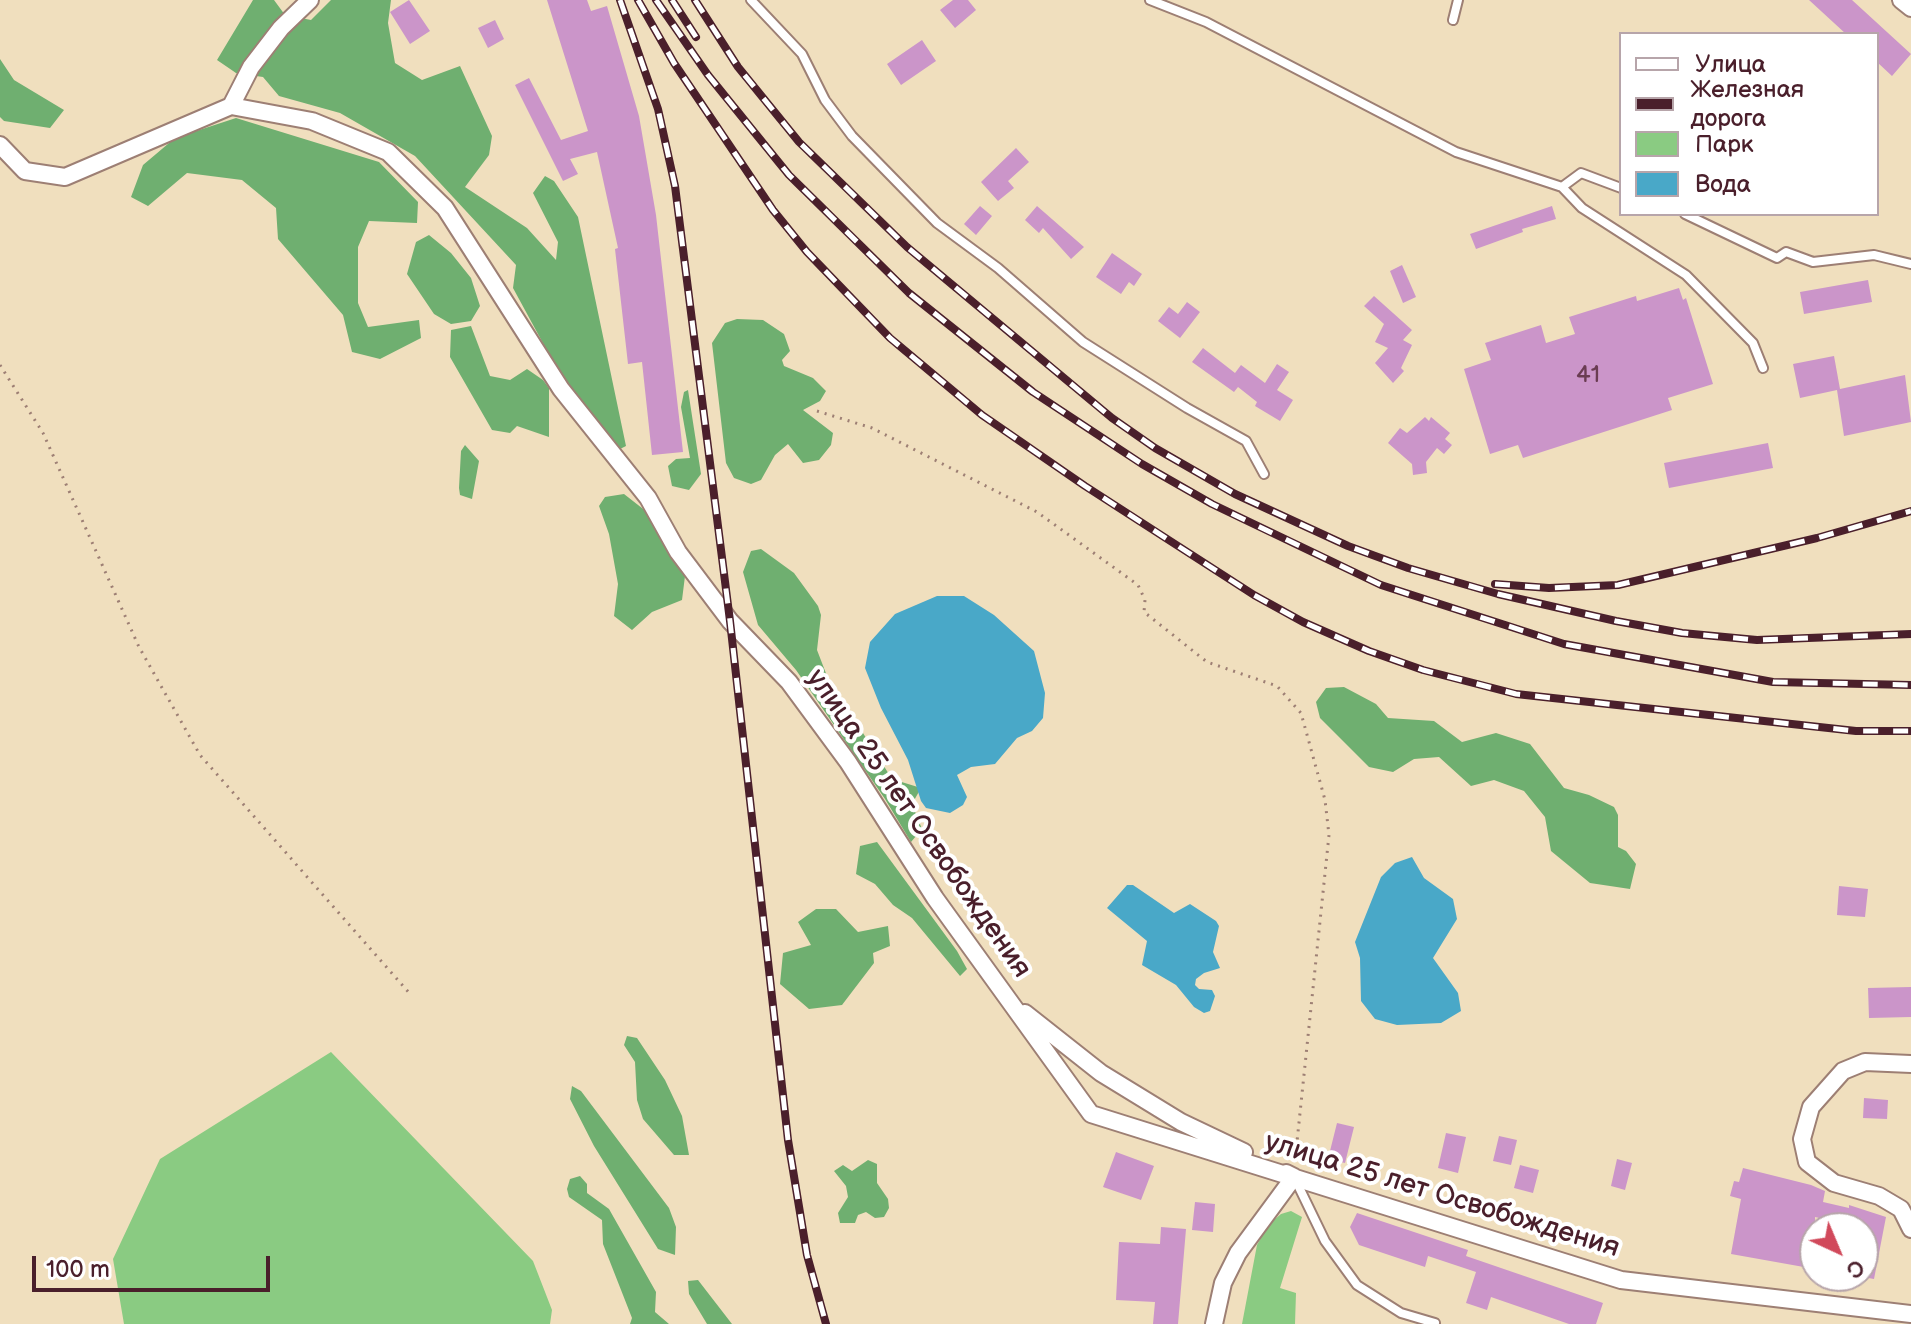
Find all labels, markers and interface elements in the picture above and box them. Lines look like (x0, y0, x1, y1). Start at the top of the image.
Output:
legend (1619, 32, 1879, 216)
text: Улица (1695, 50, 1766, 79)
text: Железная дорога (1690, 75, 1804, 133)
text: Парк (1695, 130, 1753, 159)
text: Вода (1695, 170, 1751, 199)
house number: 41 (1576, 362, 1600, 390)
street label: улица 25 лет Освобождения (798, 663, 1038, 985)
street label: улица 25 лет Освобождения (1261, 1126, 1623, 1266)
north arrow (1799, 1212, 1879, 1292)
scale bar (36, 1240, 274, 1290)
text: С (1840, 1253, 1870, 1283)
text: 100 m (46, 1255, 110, 1284)

